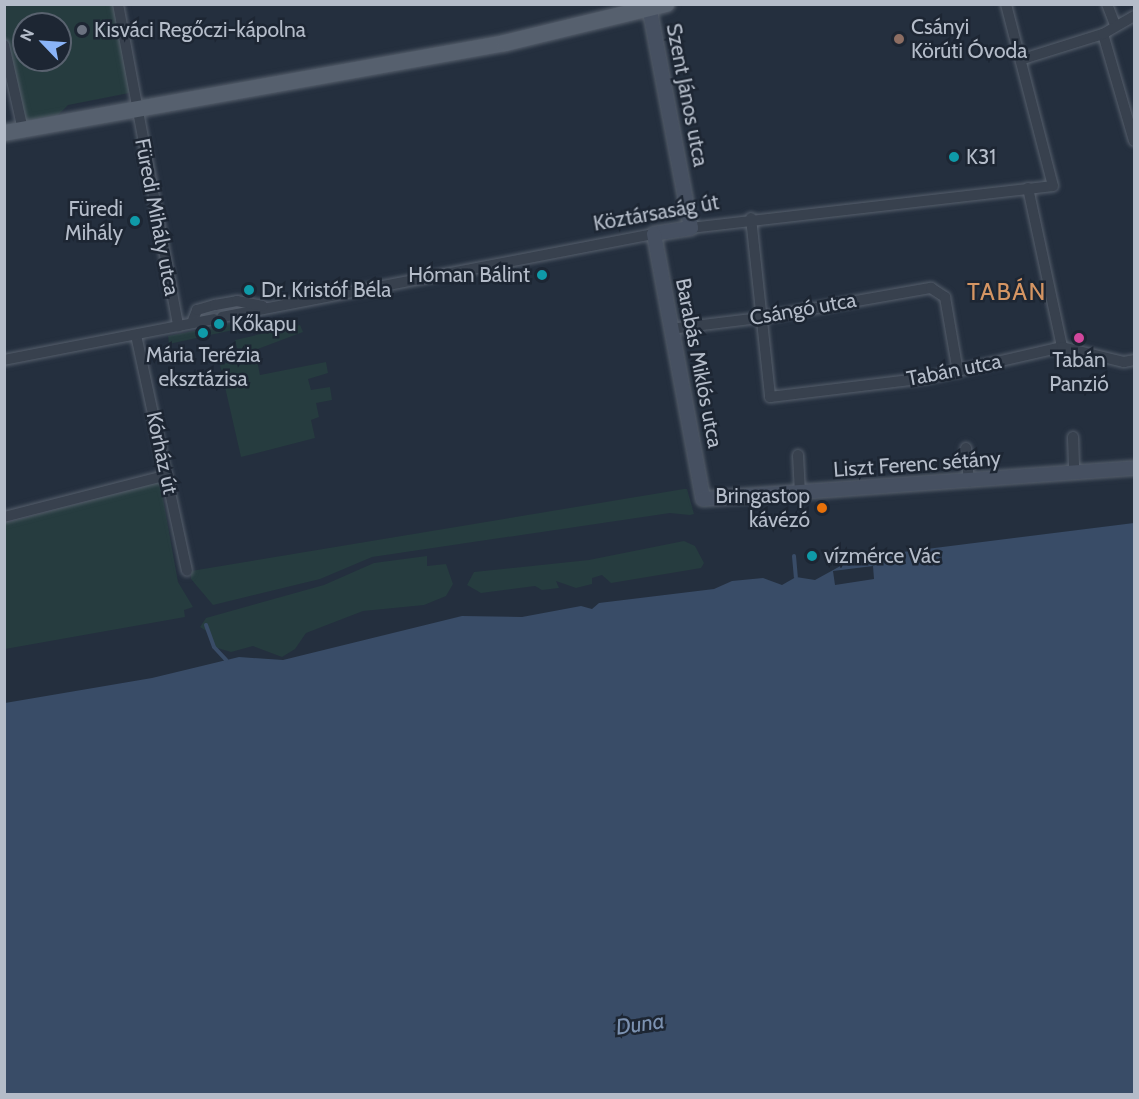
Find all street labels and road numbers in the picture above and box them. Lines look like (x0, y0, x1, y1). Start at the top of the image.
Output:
street label: Szent János utca (661, 21, 713, 169)
street label: Füredi Mihály utca (129, 136, 185, 298)
street label: Köztársaság út (591, 190, 721, 236)
street label: Barabás Miklós utca (670, 276, 728, 450)
street label: Csángó utca (748, 287, 858, 331)
street label: Tabán utca (905, 348, 1003, 392)
street label: Kórház út (141, 410, 183, 496)
street label: Liszt Ferenc sétány (832, 446, 1002, 482)

